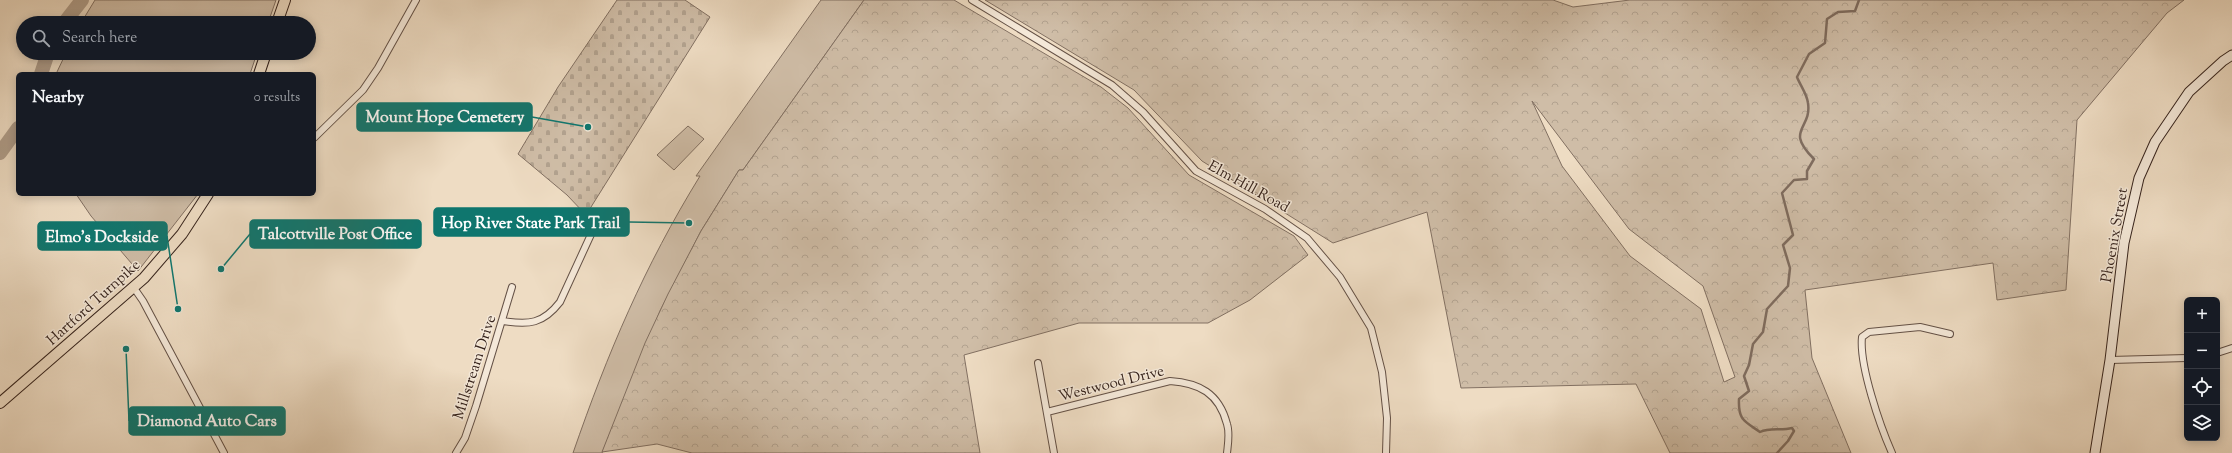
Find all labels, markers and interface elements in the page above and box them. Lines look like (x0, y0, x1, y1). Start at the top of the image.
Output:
search box (16, 16, 316, 60)
icon: search (30, 27, 52, 49)
text: Search here (62, 28, 137, 49)
text: Nearby (32, 86, 84, 110)
text: 0 results (254, 89, 300, 107)
callout: Mount Hope Cemetery (357, 103, 532, 131)
text: Mount Hope Cemetery (366, 107, 524, 130)
street label: Elm Hill Road (1204, 156, 1293, 219)
street label: Phoenix Street (2097, 186, 2134, 284)
callout: Hop River State Park Trail (434, 208, 629, 236)
text: Hop River State Park Trail (441, 213, 621, 236)
callout: Talcottville Post Office (250, 220, 421, 248)
callout: Elmo's Dockside (38, 222, 167, 250)
text: Talcottville Post Office (258, 224, 413, 247)
text: Elmo's Dockside (45, 227, 159, 250)
street label: Hartford Turnpike (43, 255, 145, 351)
map controls (2184, 297, 2220, 441)
button: + (2184, 297, 2220, 333)
street label: Millstream Drive (449, 313, 502, 422)
button: − (2184, 333, 2220, 369)
street label: Westwood Drive (1056, 361, 1166, 408)
button: locate (2184, 369, 2220, 405)
button: layers (2184, 405, 2220, 441)
callout: Diamond Auto Cars (129, 407, 285, 435)
text: Diamond Auto Cars (137, 411, 277, 434)

